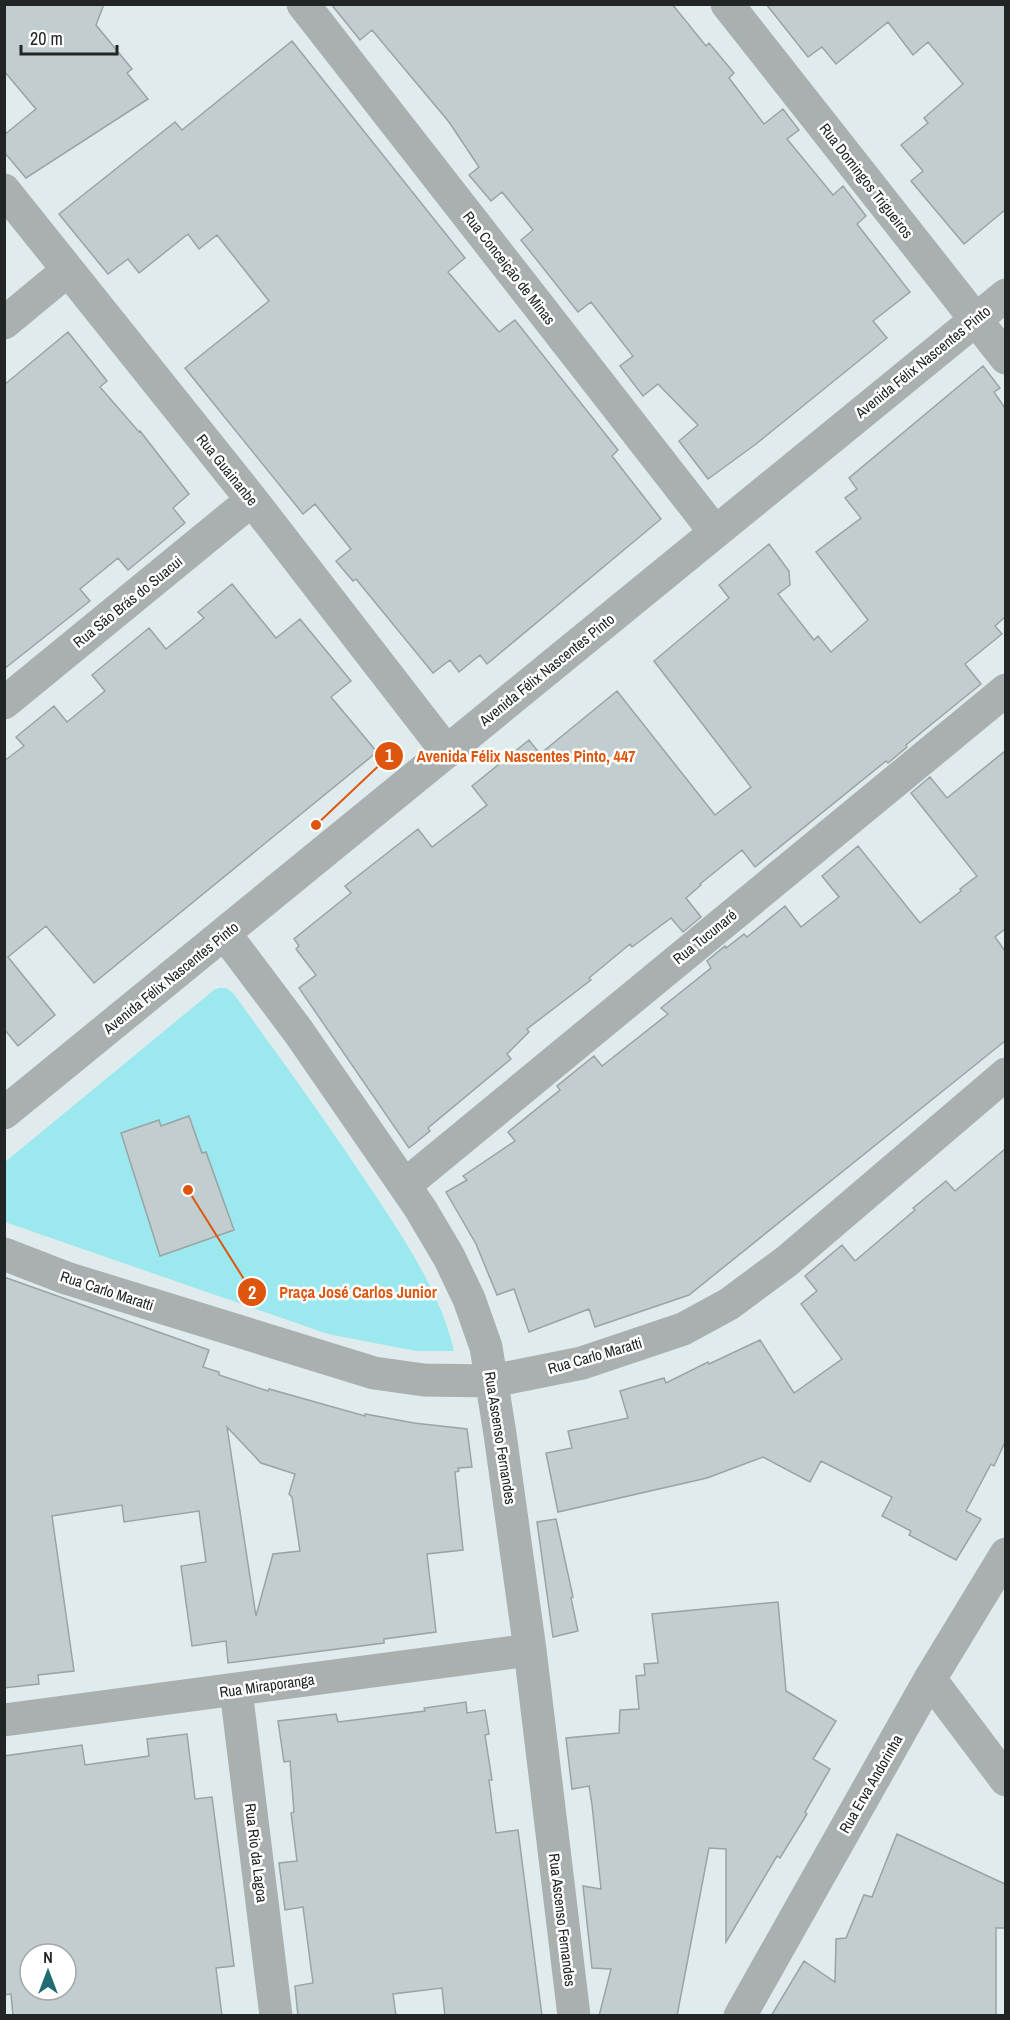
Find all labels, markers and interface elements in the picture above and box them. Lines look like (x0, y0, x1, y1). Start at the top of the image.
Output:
scale bar (21, 18, 117, 56)
text: 20 m (30, 26, 63, 51)
street label: Rua Domingos Trigueiros (815, 119, 918, 243)
street label: Rua Conceição de Minas (458, 207, 560, 329)
street label: Avenida Félix Nascentes Pinto (850, 300, 995, 423)
street label: Rua Guainanbe (192, 429, 263, 510)
street label: Rua São Brás do Suacui (68, 551, 187, 652)
street label: Avenida Félix Nascentes Pinto (474, 608, 619, 731)
callout: Avenida Félix Nascentes Pinto, 447 (374, 739, 647, 773)
text: 1 (385, 743, 394, 768)
text: Avenida Félix Nascentes Pinto, 447 (416, 745, 636, 767)
street label: Rua Tucunaré (668, 904, 741, 969)
street label: Avenida Félix Nascentes Pinto (98, 916, 243, 1039)
street label: Rua Carlo Maratti (58, 1266, 157, 1316)
callout: Praça José Carlos Junior (237, 1275, 449, 1309)
text: 2 (248, 1280, 256, 1305)
text: Praça José Carlos Junior (279, 1281, 438, 1303)
street label: Rua Carlo Maratti (545, 1332, 644, 1379)
street label: Rua Ascenso Fernandes (480, 1370, 521, 1506)
street label: Rua Miraporanga (218, 1668, 316, 1703)
street label: Rua Erva Andorinha (834, 1730, 907, 1837)
street label: Rua Rio da Lagoa (240, 1802, 273, 1904)
street label: Rua Ascenso Fernandes (544, 1852, 581, 1988)
north arrow (18, 1942, 78, 2002)
text: N (43, 1946, 53, 1968)

